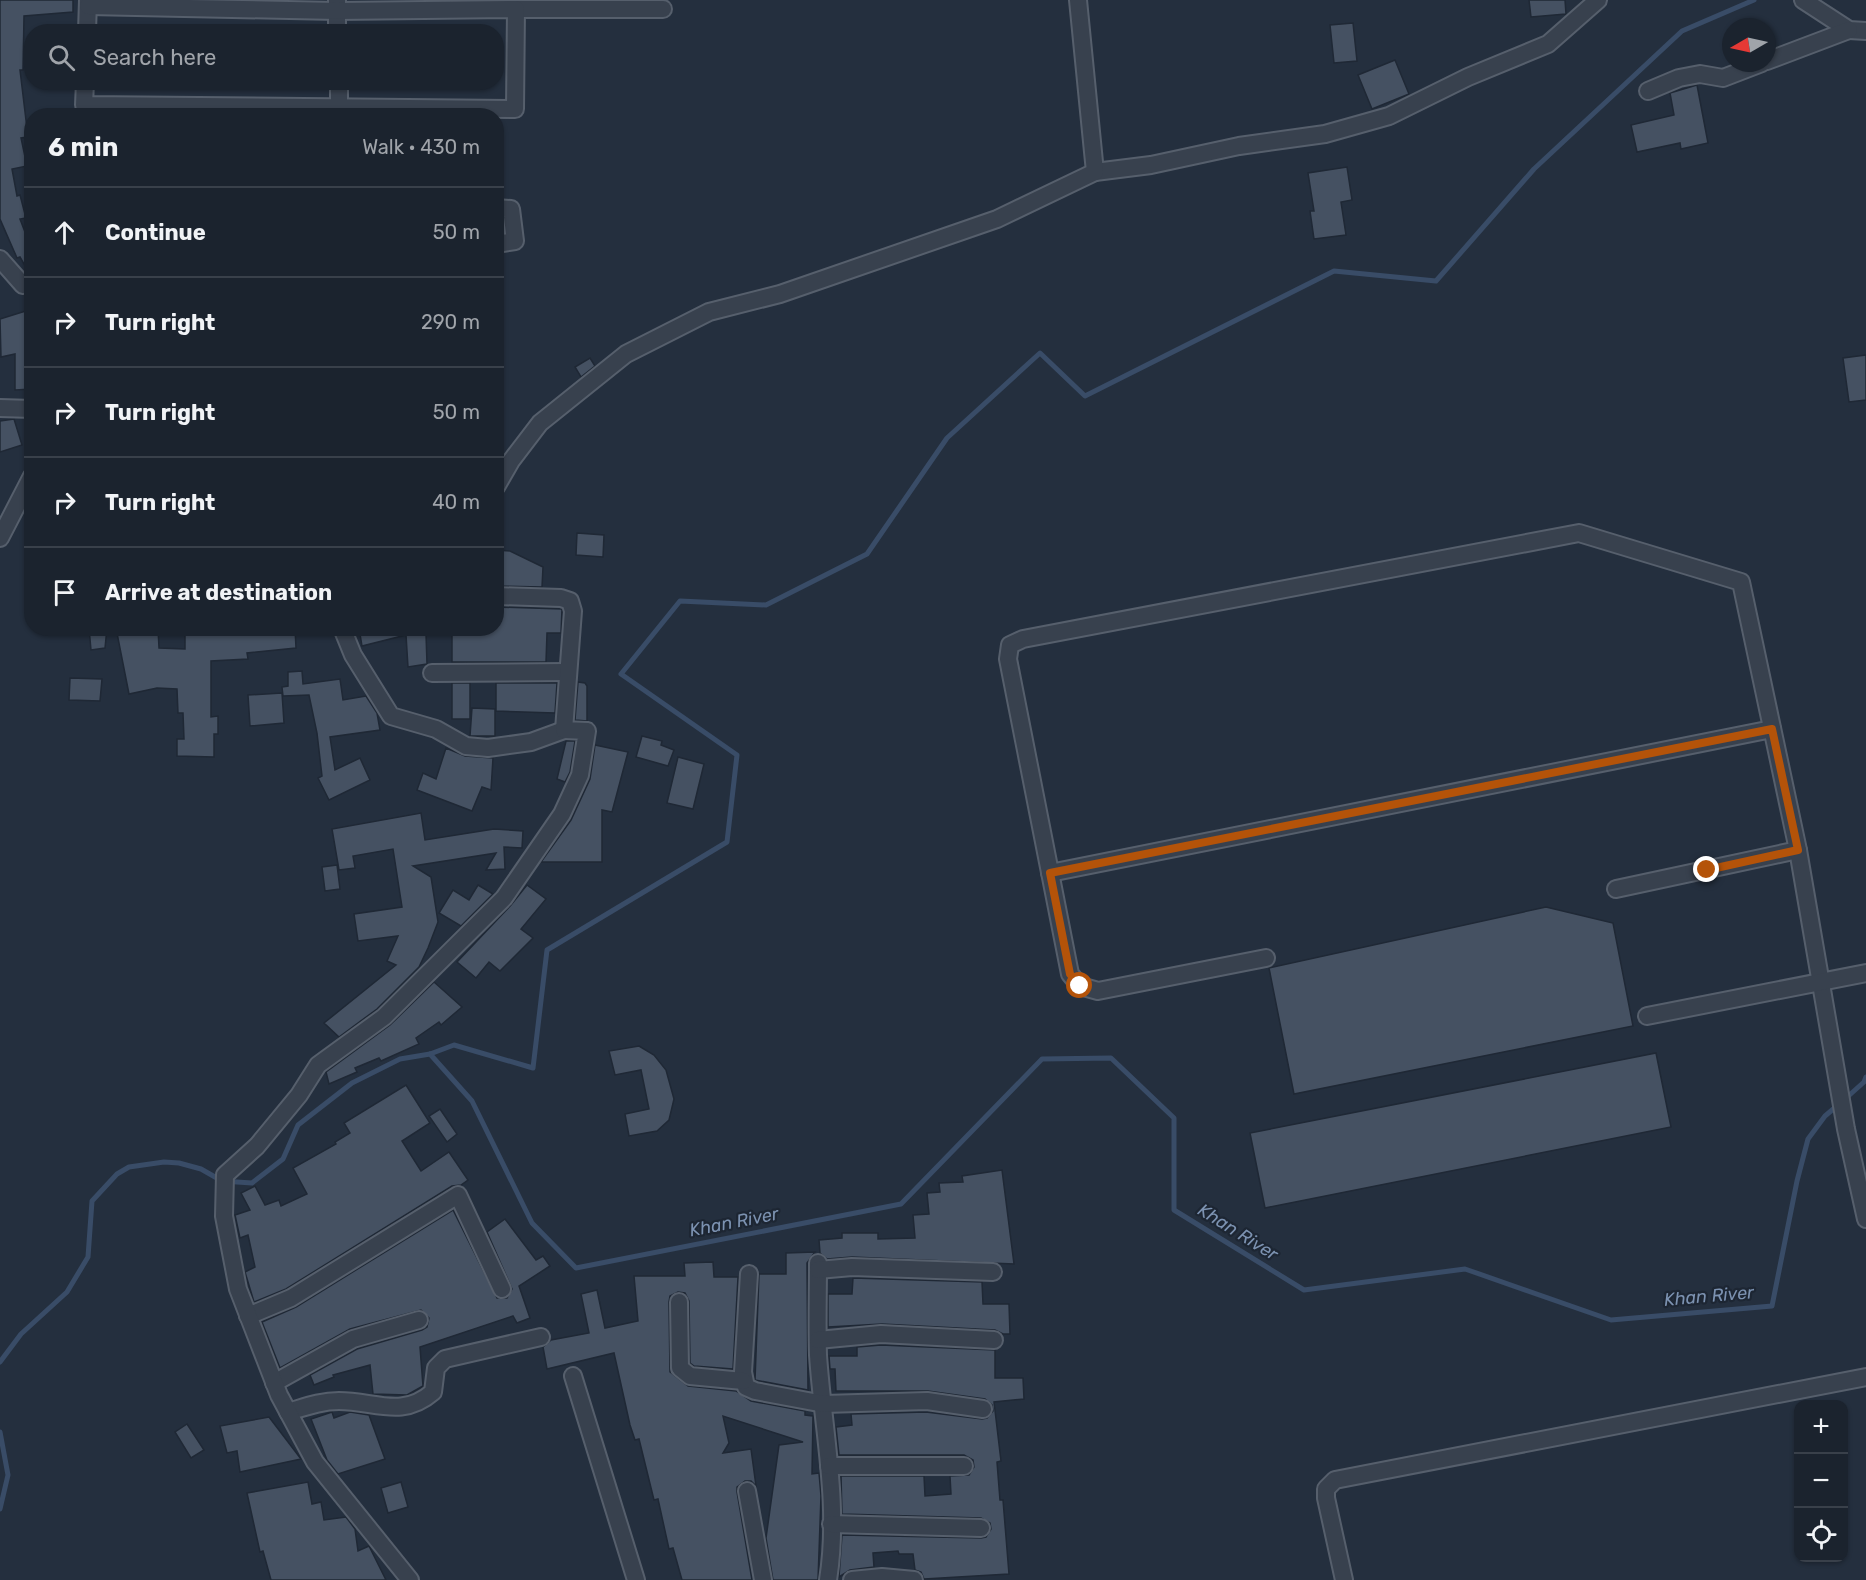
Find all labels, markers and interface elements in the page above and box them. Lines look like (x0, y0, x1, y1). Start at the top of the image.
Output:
north arrow (1722, 18, 1776, 72)
search box (24, 24, 504, 90)
icon: search (45, 41, 78, 74)
text: Search here (93, 44, 216, 71)
text: 6 min (48, 132, 118, 163)
text: Walk · 430 m (362, 135, 480, 159)
icon: ahead (48, 216, 81, 249)
text: Continue (105, 219, 206, 246)
text: 50 m (433, 220, 480, 244)
icon: right (48, 306, 81, 339)
text: Turn right (105, 309, 215, 336)
text: 290 m (421, 310, 480, 334)
icon: right (48, 396, 81, 429)
text: Turn right (105, 399, 215, 426)
text: 50 m (433, 400, 480, 424)
icon: right (48, 486, 81, 519)
text: Turn right (105, 489, 215, 516)
text: 40 m (432, 490, 480, 514)
icon: arrive (48, 576, 81, 609)
text: Arrive at destination (105, 579, 332, 606)
route end (1693, 856, 1719, 882)
route start (1066, 972, 1092, 998)
water label: Khan River (1194, 1199, 1283, 1266)
water label: Khan River (688, 1202, 781, 1241)
water label: Khan River (1663, 1281, 1756, 1311)
map controls (1794, 1400, 1848, 1562)
button: + (1794, 1400, 1848, 1454)
button: − (1794, 1454, 1848, 1508)
button: locate (1794, 1508, 1848, 1562)

